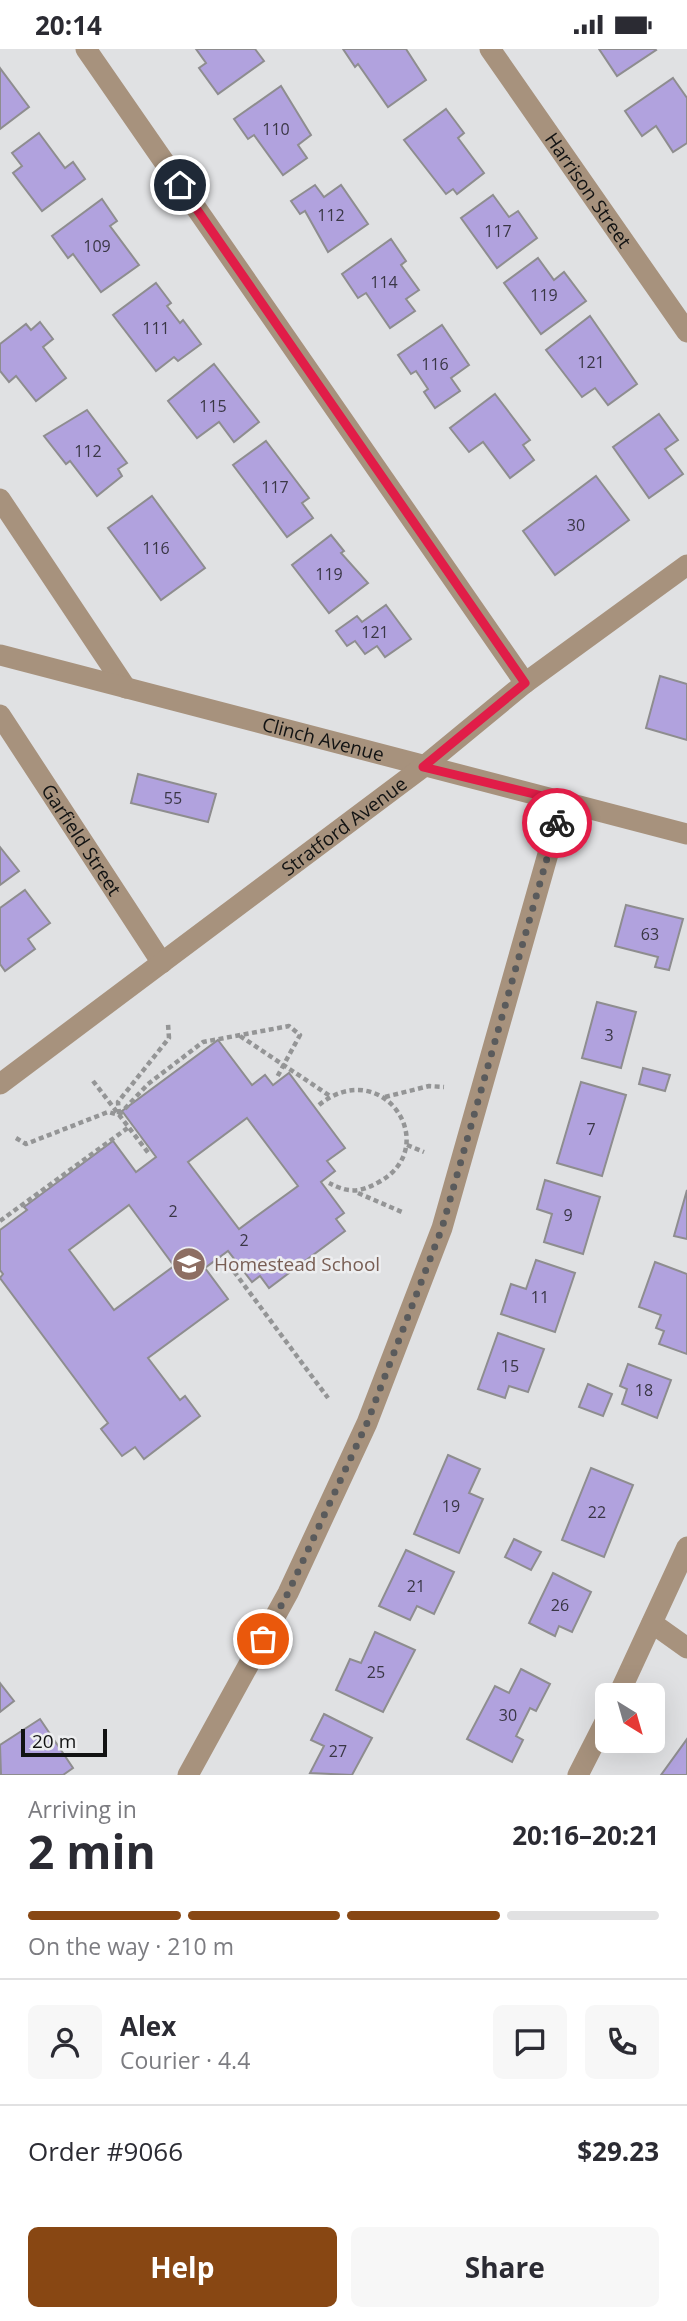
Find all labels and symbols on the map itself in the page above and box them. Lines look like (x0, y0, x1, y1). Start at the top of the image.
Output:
house number: 110 (262, 118, 290, 140)
street label: Harrison Street (539, 127, 638, 253)
pin (150, 155, 210, 215)
house number: 112 (317, 204, 345, 226)
house number: 117 (484, 220, 512, 242)
house number: 109 (83, 235, 111, 257)
house number: 114 (370, 271, 398, 293)
house number: 119 (530, 284, 558, 306)
house number: 111 (142, 317, 170, 339)
house number: 121 (577, 351, 605, 373)
house number: 116 (421, 353, 449, 375)
house number: 115 (199, 395, 227, 417)
house number: 112 (74, 440, 102, 462)
house number: 117 (261, 476, 289, 498)
house number: 30 (567, 514, 585, 536)
house number: 116 (142, 537, 170, 559)
house number: 119 (315, 563, 343, 585)
house number: 121 (361, 621, 389, 643)
street label: Clinch Avenue (259, 711, 387, 768)
street label: Stratford Avenue (276, 771, 412, 882)
street label: Garfield Street (35, 779, 128, 901)
house number: 55 (164, 787, 182, 809)
courier (522, 788, 592, 858)
house number: 63 (641, 923, 659, 945)
house number: 3 (604, 1024, 614, 1046)
house number: 7 (586, 1118, 596, 1140)
house number: 2 (168, 1200, 178, 1222)
house number: 9 (563, 1204, 573, 1226)
house number: 2 (239, 1229, 249, 1251)
school or university icon: Homestead School (170, 1245, 208, 1283)
place label: Homestead School (214, 1251, 380, 1277)
house number: 11 (531, 1286, 549, 1308)
house number: 15 (501, 1355, 519, 1377)
house number: 18 (635, 1379, 653, 1401)
house number: 19 (442, 1495, 460, 1517)
house number: 22 (588, 1501, 606, 1523)
house number: 21 (407, 1575, 425, 1597)
house number: 26 (551, 1594, 569, 1616)
pin (233, 1609, 293, 1669)
house number: 25 (367, 1661, 385, 1683)
north arrow (595, 1683, 665, 1753)
house number: 30 (499, 1704, 517, 1726)
scale bar (21, 1726, 107, 1758)
house number: 27 (329, 1740, 347, 1762)

